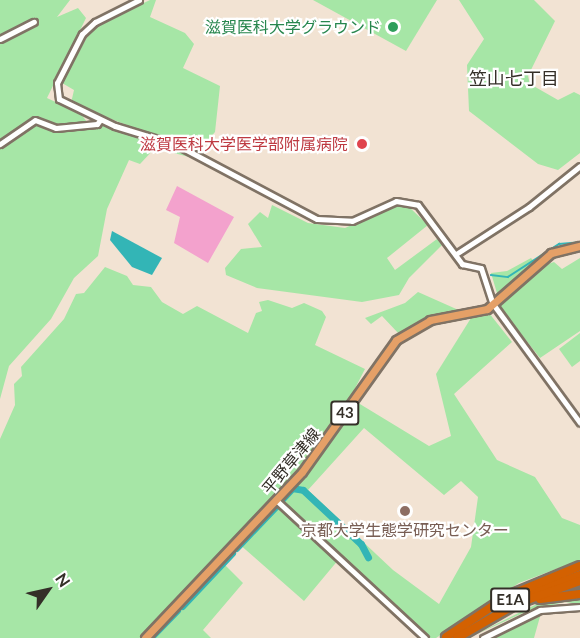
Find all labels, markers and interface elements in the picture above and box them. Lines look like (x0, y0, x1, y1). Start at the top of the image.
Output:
place label: 滋賀医科大学グラウンド (205, 17, 381, 37)
marker: 滋賀医科大学グラウンド (386, 20, 400, 34)
district label: 笠山七丁目 (469, 67, 559, 89)
place label: 滋賀医科大学医学部附属病院 (140, 134, 348, 154)
marker: 滋賀医科大学医学部附属病院 (353, 135, 371, 153)
road number: 43 (330, 401, 360, 425)
street label: 平野草津線 (258, 424, 324, 498)
marker: 京都大学生態学研究センター (398, 504, 412, 518)
place label: 京都大学生態学研究センター (301, 520, 509, 540)
north arrow (18, 560, 78, 620)
text: N (52, 569, 75, 590)
road number: E1A (489, 588, 531, 612)

